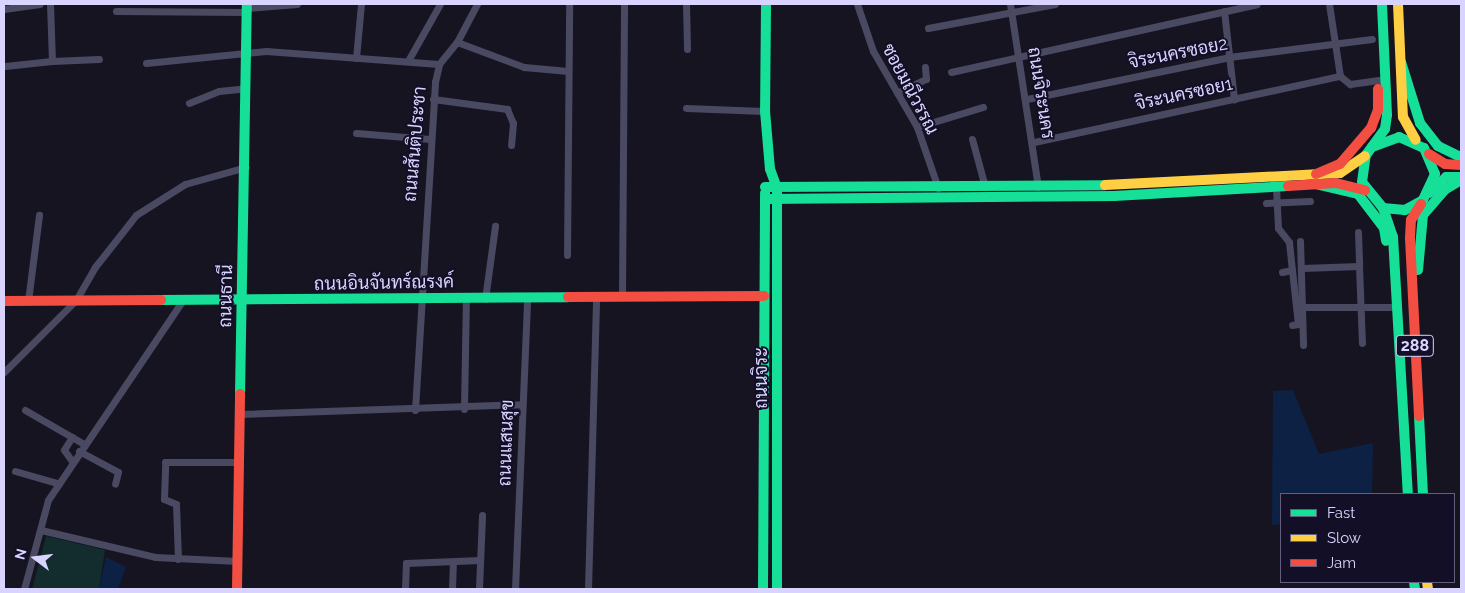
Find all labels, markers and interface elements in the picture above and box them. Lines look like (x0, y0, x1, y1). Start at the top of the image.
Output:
street label: จิระนครซอย2 (1127, 33, 1229, 73)
street label: ซอยมณีวรรณ (877, 40, 943, 138)
street label: ถนนจิระนคร (1023, 46, 1059, 140)
street label: จิระนครซอย1 (1133, 73, 1235, 115)
street label: ถนนสันติประชา (399, 85, 431, 203)
street label: ถนนธานี (215, 264, 237, 328)
street label: ถนนอินจันทร์ณรงค์ (314, 271, 454, 295)
road number: 288 (1395, 332, 1435, 360)
street label: ถนนจิระ (750, 347, 772, 409)
street label: ถนนแสนสุข (494, 399, 518, 487)
legend (1280, 493, 1455, 583)
text: Fast (1327, 504, 1355, 522)
text: Slow (1327, 529, 1361, 547)
north arrow (10, 533, 60, 583)
text: N (11, 547, 30, 561)
text: Jam (1327, 554, 1356, 572)

